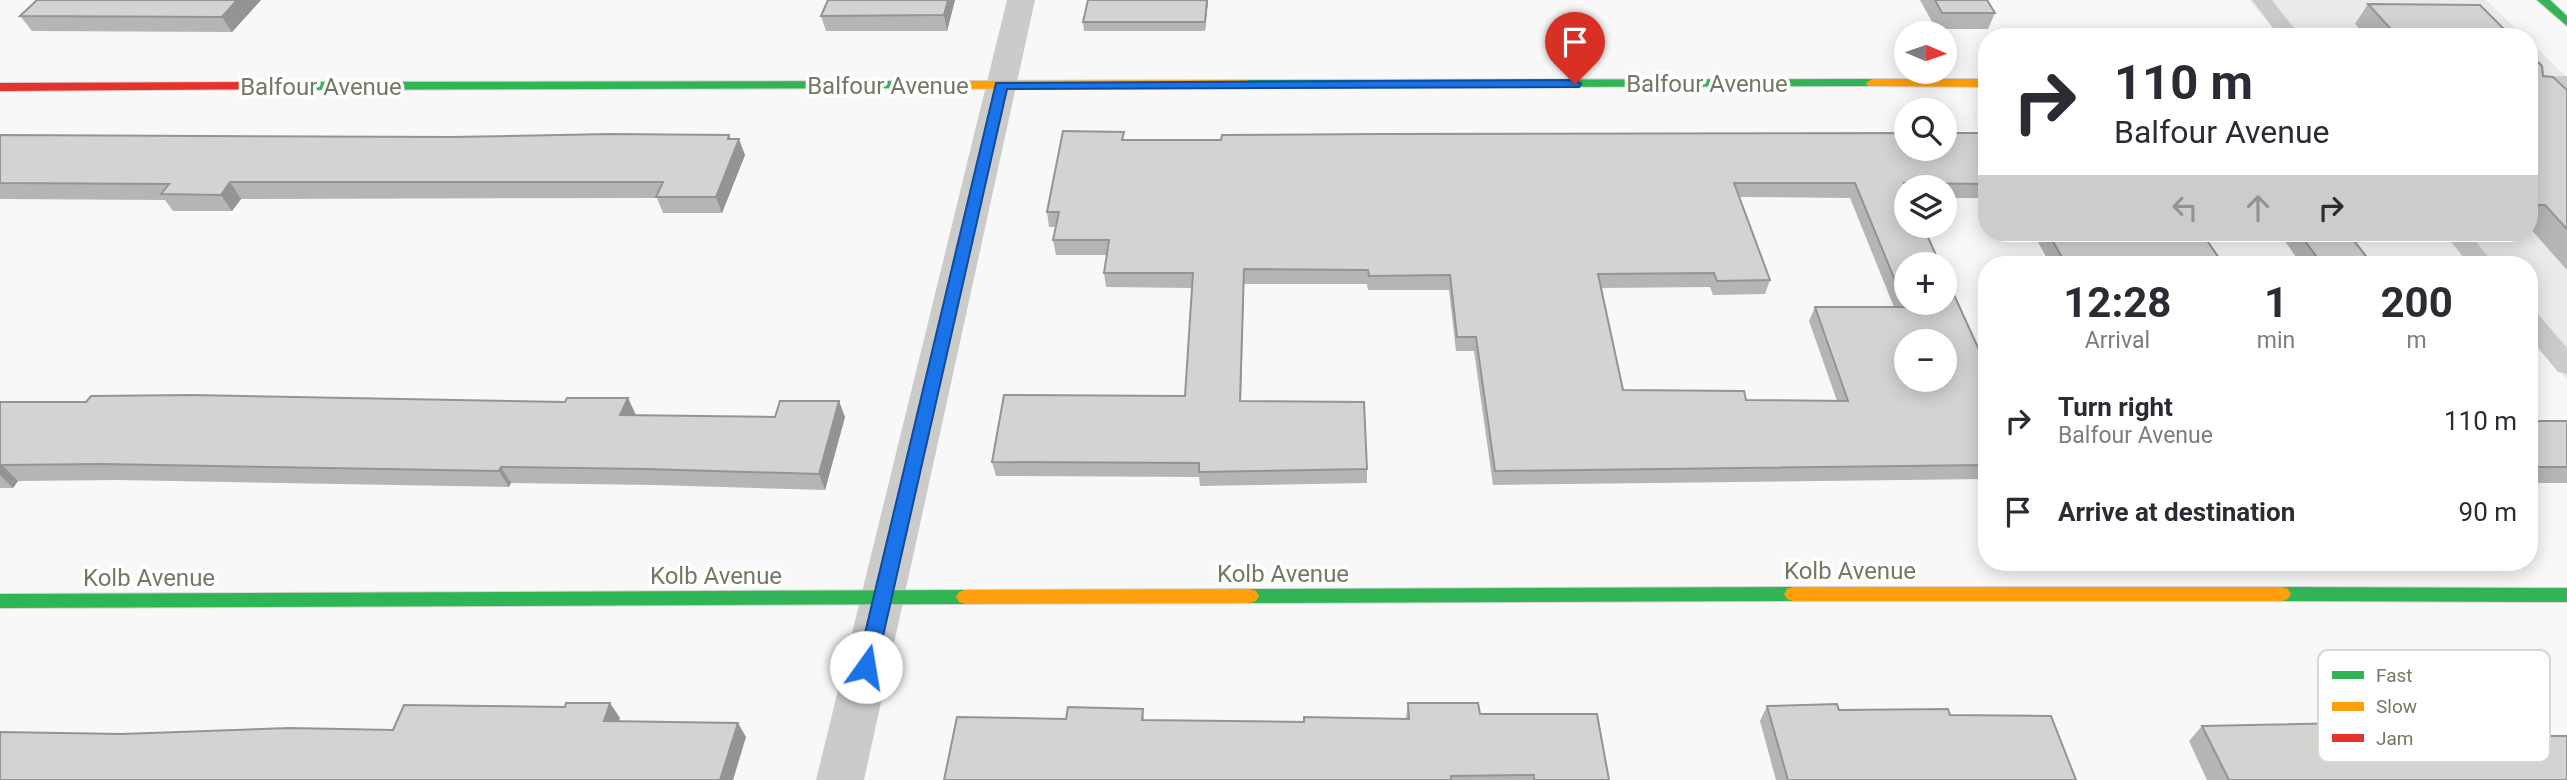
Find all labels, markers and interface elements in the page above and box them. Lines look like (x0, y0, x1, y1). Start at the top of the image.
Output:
pin (1545, 12.0, 1605, 84)
north arrow (1894, 21, 1956, 84)
map controls (1894, 21, 1957, 392)
icon: arrive (1556, 23, 1594, 61)
text: 110 m (2114, 54, 2253, 111)
icon: right (1999, 56, 2090, 147)
street label: Balfour Avenue (1626, 70, 1788, 98)
street label: Balfour Avenue (807, 72, 969, 100)
street label: Balfour Avenue (240, 73, 402, 101)
button: search (1894, 98, 1957, 161)
text: Balfour Avenue (2114, 113, 2330, 151)
button: layers (1894, 175, 1957, 238)
icon: left (2166, 189, 2204, 227)
icon: ahead (2239, 189, 2277, 227)
icon: right (2312, 189, 2350, 227)
button: + (1894, 252, 1957, 315)
text: 12:28 (2063, 278, 2171, 327)
text: 1 (2264, 278, 2288, 327)
text: 200 (2380, 278, 2453, 327)
text: Arrival (2085, 327, 2150, 354)
text: min (2257, 327, 2295, 354)
text: m (2407, 327, 2427, 354)
button: − (1894, 329, 1957, 392)
text: Turn right (2058, 392, 2173, 422)
icon: right (1999, 402, 2037, 440)
text: 110 m (2444, 406, 2517, 436)
text: Balfour Avenue (2058, 422, 2213, 449)
icon: arrive (1999, 493, 2037, 531)
text: Arrive at destination (2058, 497, 2295, 527)
text: 90 m (2459, 497, 2517, 527)
street label: Kolb Avenue (1784, 557, 1916, 585)
street label: Kolb Avenue (1217, 560, 1349, 588)
street label: Kolb Avenue (650, 562, 782, 590)
street label: Kolb Avenue (83, 564, 215, 592)
position arrow (829, 630, 903, 704)
legend (2318, 650, 2550, 762)
text: Fast (2376, 664, 2413, 687)
text: Slow (2376, 695, 2417, 718)
text: Jam (2376, 727, 2413, 750)

